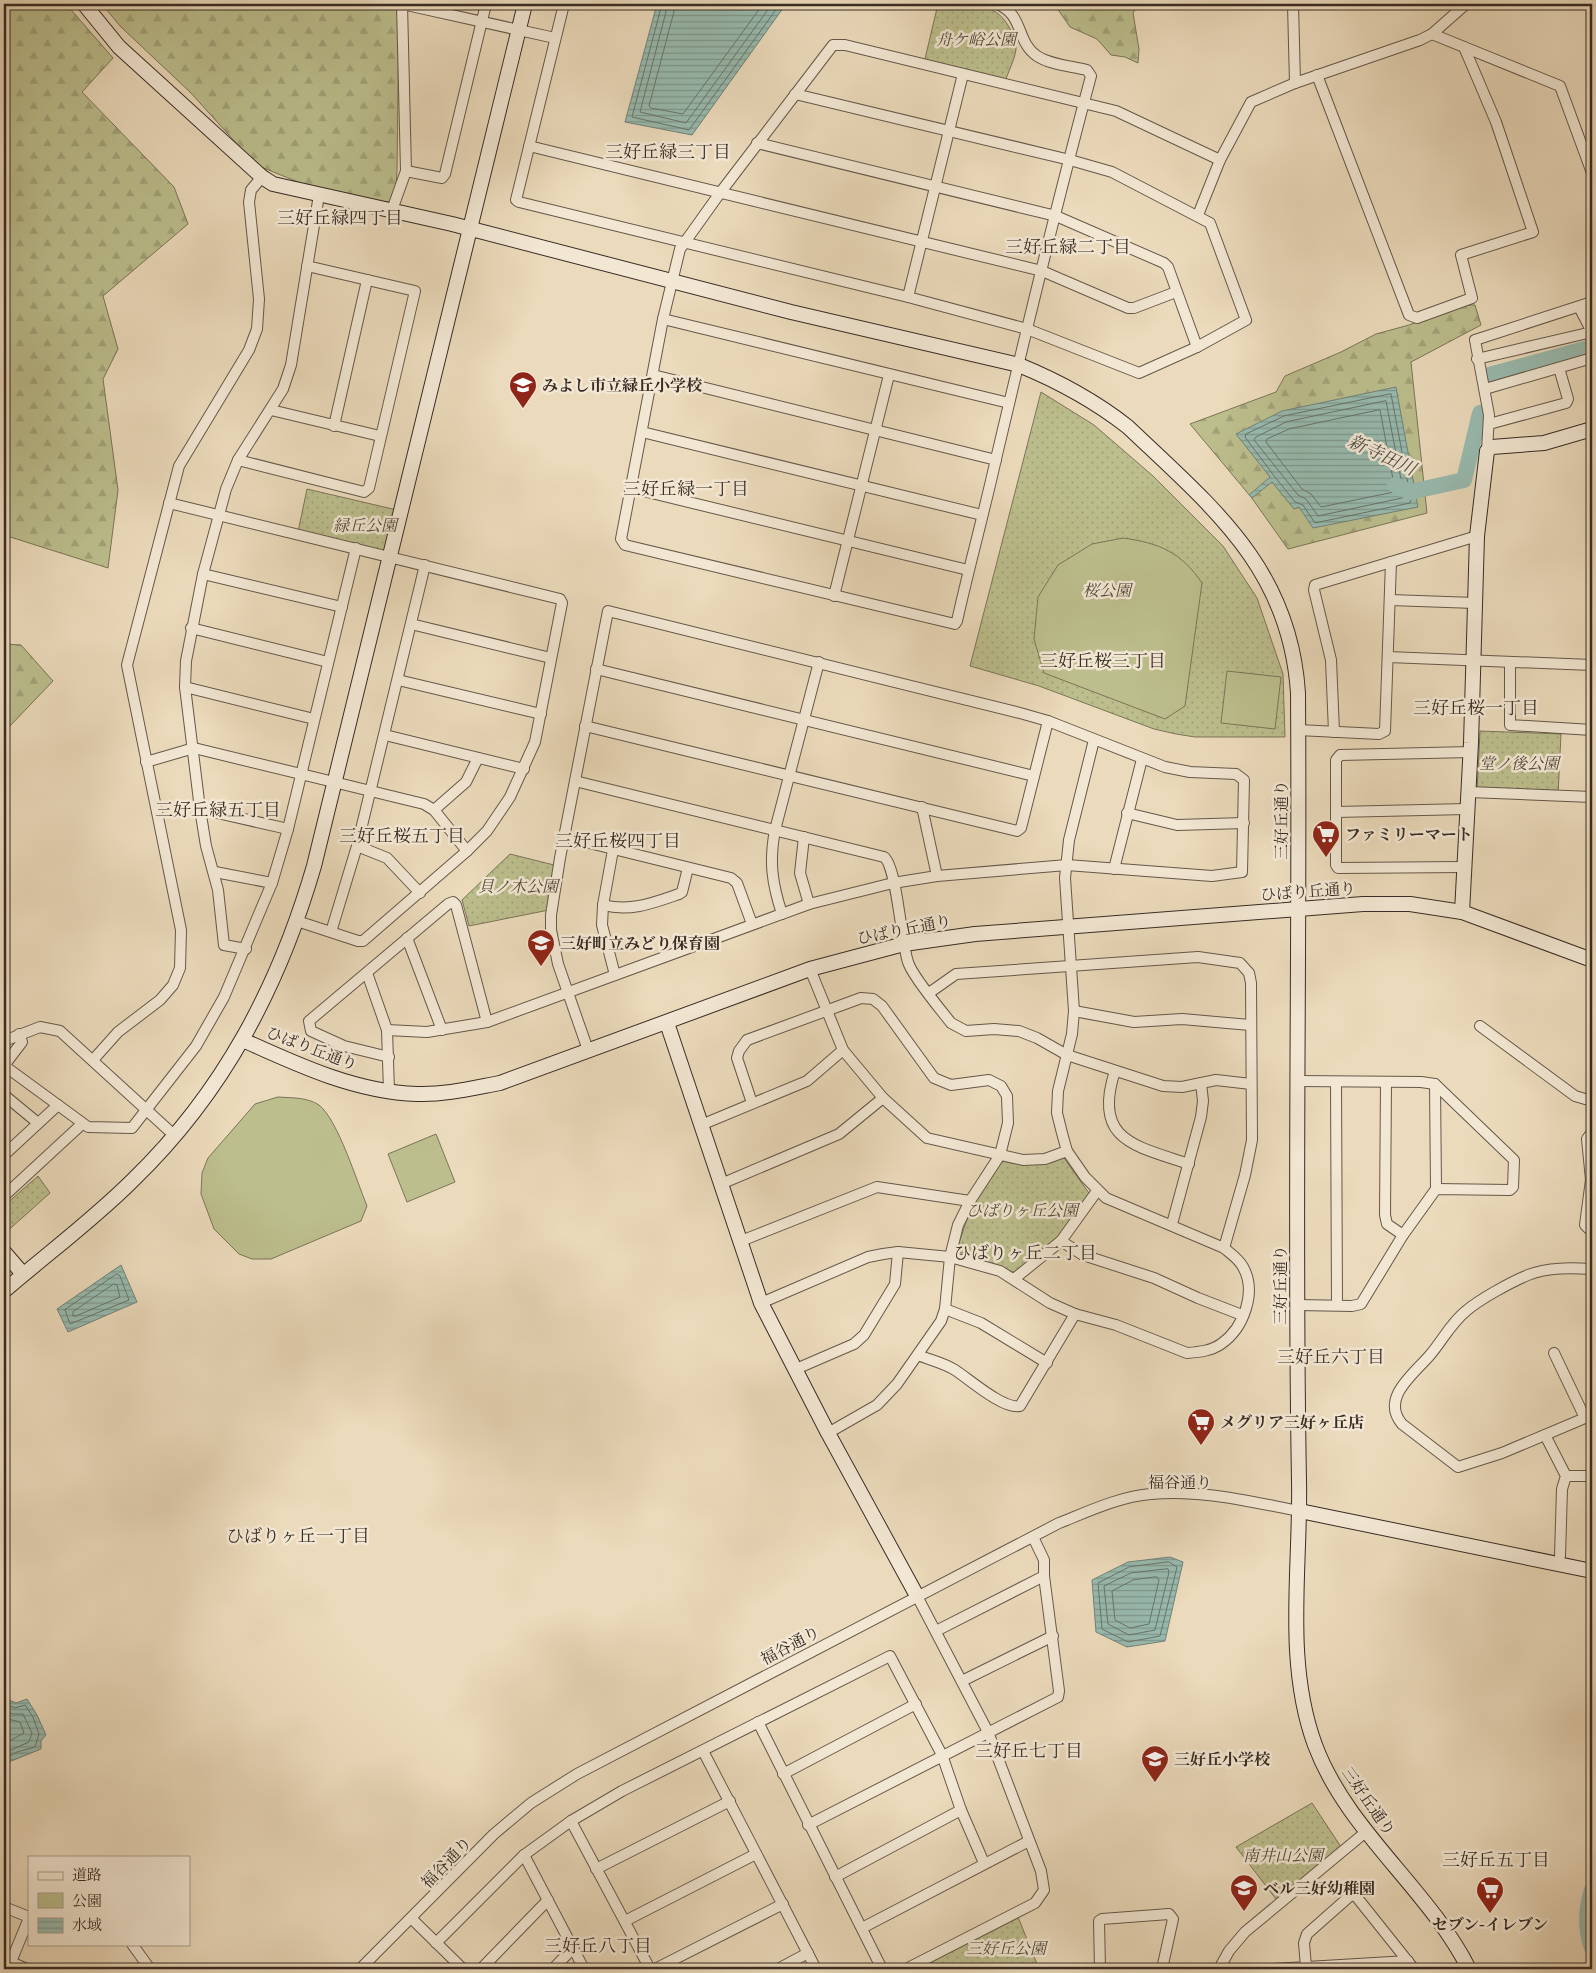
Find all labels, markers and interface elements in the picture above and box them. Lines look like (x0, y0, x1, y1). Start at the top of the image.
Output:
park label: 舟ケ峪公園 (936, 27, 1019, 51)
district label: 三好丘緑三丁目 (605, 138, 731, 165)
district label: 三好丘緑四丁目 (277, 204, 403, 231)
district label: 三好丘緑二丁目 (1005, 233, 1131, 260)
school or university icon: みよし市立緑丘小学校 (508, 370, 538, 409)
place label: みよし市立緑丘小学校 (542, 373, 703, 397)
water label: 新寺田川 (1344, 427, 1422, 483)
district label: 三好丘緑一丁目 (623, 475, 749, 502)
park label: 緑丘公園 (333, 513, 400, 537)
park label: 桜公園 (1083, 578, 1134, 602)
district label: 三好丘桜三丁目 (1040, 647, 1166, 674)
district label: 三好丘桜一丁目 (1413, 694, 1539, 721)
park label: 堂ノ後公園 (1479, 751, 1562, 775)
street label: 三好丘通り (1269, 780, 1293, 860)
district label: 三好丘緑五丁目 (155, 796, 281, 823)
supermarket icon: ファミリーマート (1311, 819, 1341, 858)
district label: 三好丘桜五丁目 (339, 822, 465, 849)
place label: ファミリーマート (1345, 822, 1473, 846)
district label: 三好丘桜四丁目 (555, 827, 681, 854)
park label: 貝ノ木公園 (478, 874, 561, 898)
street label: ひばり丘通り (1259, 876, 1357, 906)
street label: ひばり丘通り (855, 908, 953, 950)
school or university icon: 三好町立みどり保育園 (526, 928, 556, 967)
place label: 三好町立みどり保育園 (560, 931, 720, 955)
street label: ひばり丘通り (263, 1020, 361, 1076)
park label: ひばりヶ丘公園 (966, 1198, 1081, 1222)
district label: ひばりヶ丘二丁目 (953, 1239, 1097, 1266)
street label: 三好丘通り (1268, 1245, 1292, 1325)
district label: 三好丘六丁目 (1277, 1343, 1385, 1370)
supermarket icon: メグリア三好ヶ丘店 (1186, 1407, 1216, 1446)
place label: メグリア三好ヶ丘店 (1220, 1410, 1364, 1434)
street label: 福谷通り (1148, 1470, 1212, 1494)
district label: ひばりヶ丘一丁目 (226, 1522, 370, 1549)
street label: 福谷通り (756, 1619, 824, 1671)
district label: 三好丘七丁目 (975, 1737, 1083, 1764)
school or university icon: 三好丘小学校 (1140, 1744, 1170, 1783)
place label: 三好丘小学校 (1174, 1747, 1271, 1771)
street label: 三好丘通り (1336, 1761, 1402, 1841)
street label: 福谷通り (415, 1831, 477, 1893)
park label: 南井山公園 (1243, 1843, 1326, 1867)
district label: 三好丘五丁目 (1442, 1846, 1550, 1873)
legend (28, 1856, 190, 1946)
text: 道路 (72, 1864, 102, 1885)
school or university icon: ベル三好幼稚園 (1229, 1873, 1259, 1912)
supermarket icon: セブン-イレブン (1475, 1875, 1505, 1914)
place label: ベル三好幼稚園 (1263, 1876, 1375, 1900)
text: 公園 (72, 1890, 102, 1911)
place label: セブン-イレブン (1432, 1912, 1548, 1936)
text: 水域 (72, 1914, 102, 1935)
district label: 三好丘八丁目 (544, 1932, 652, 1959)
park label: 三好丘公園 (966, 1936, 1049, 1960)

